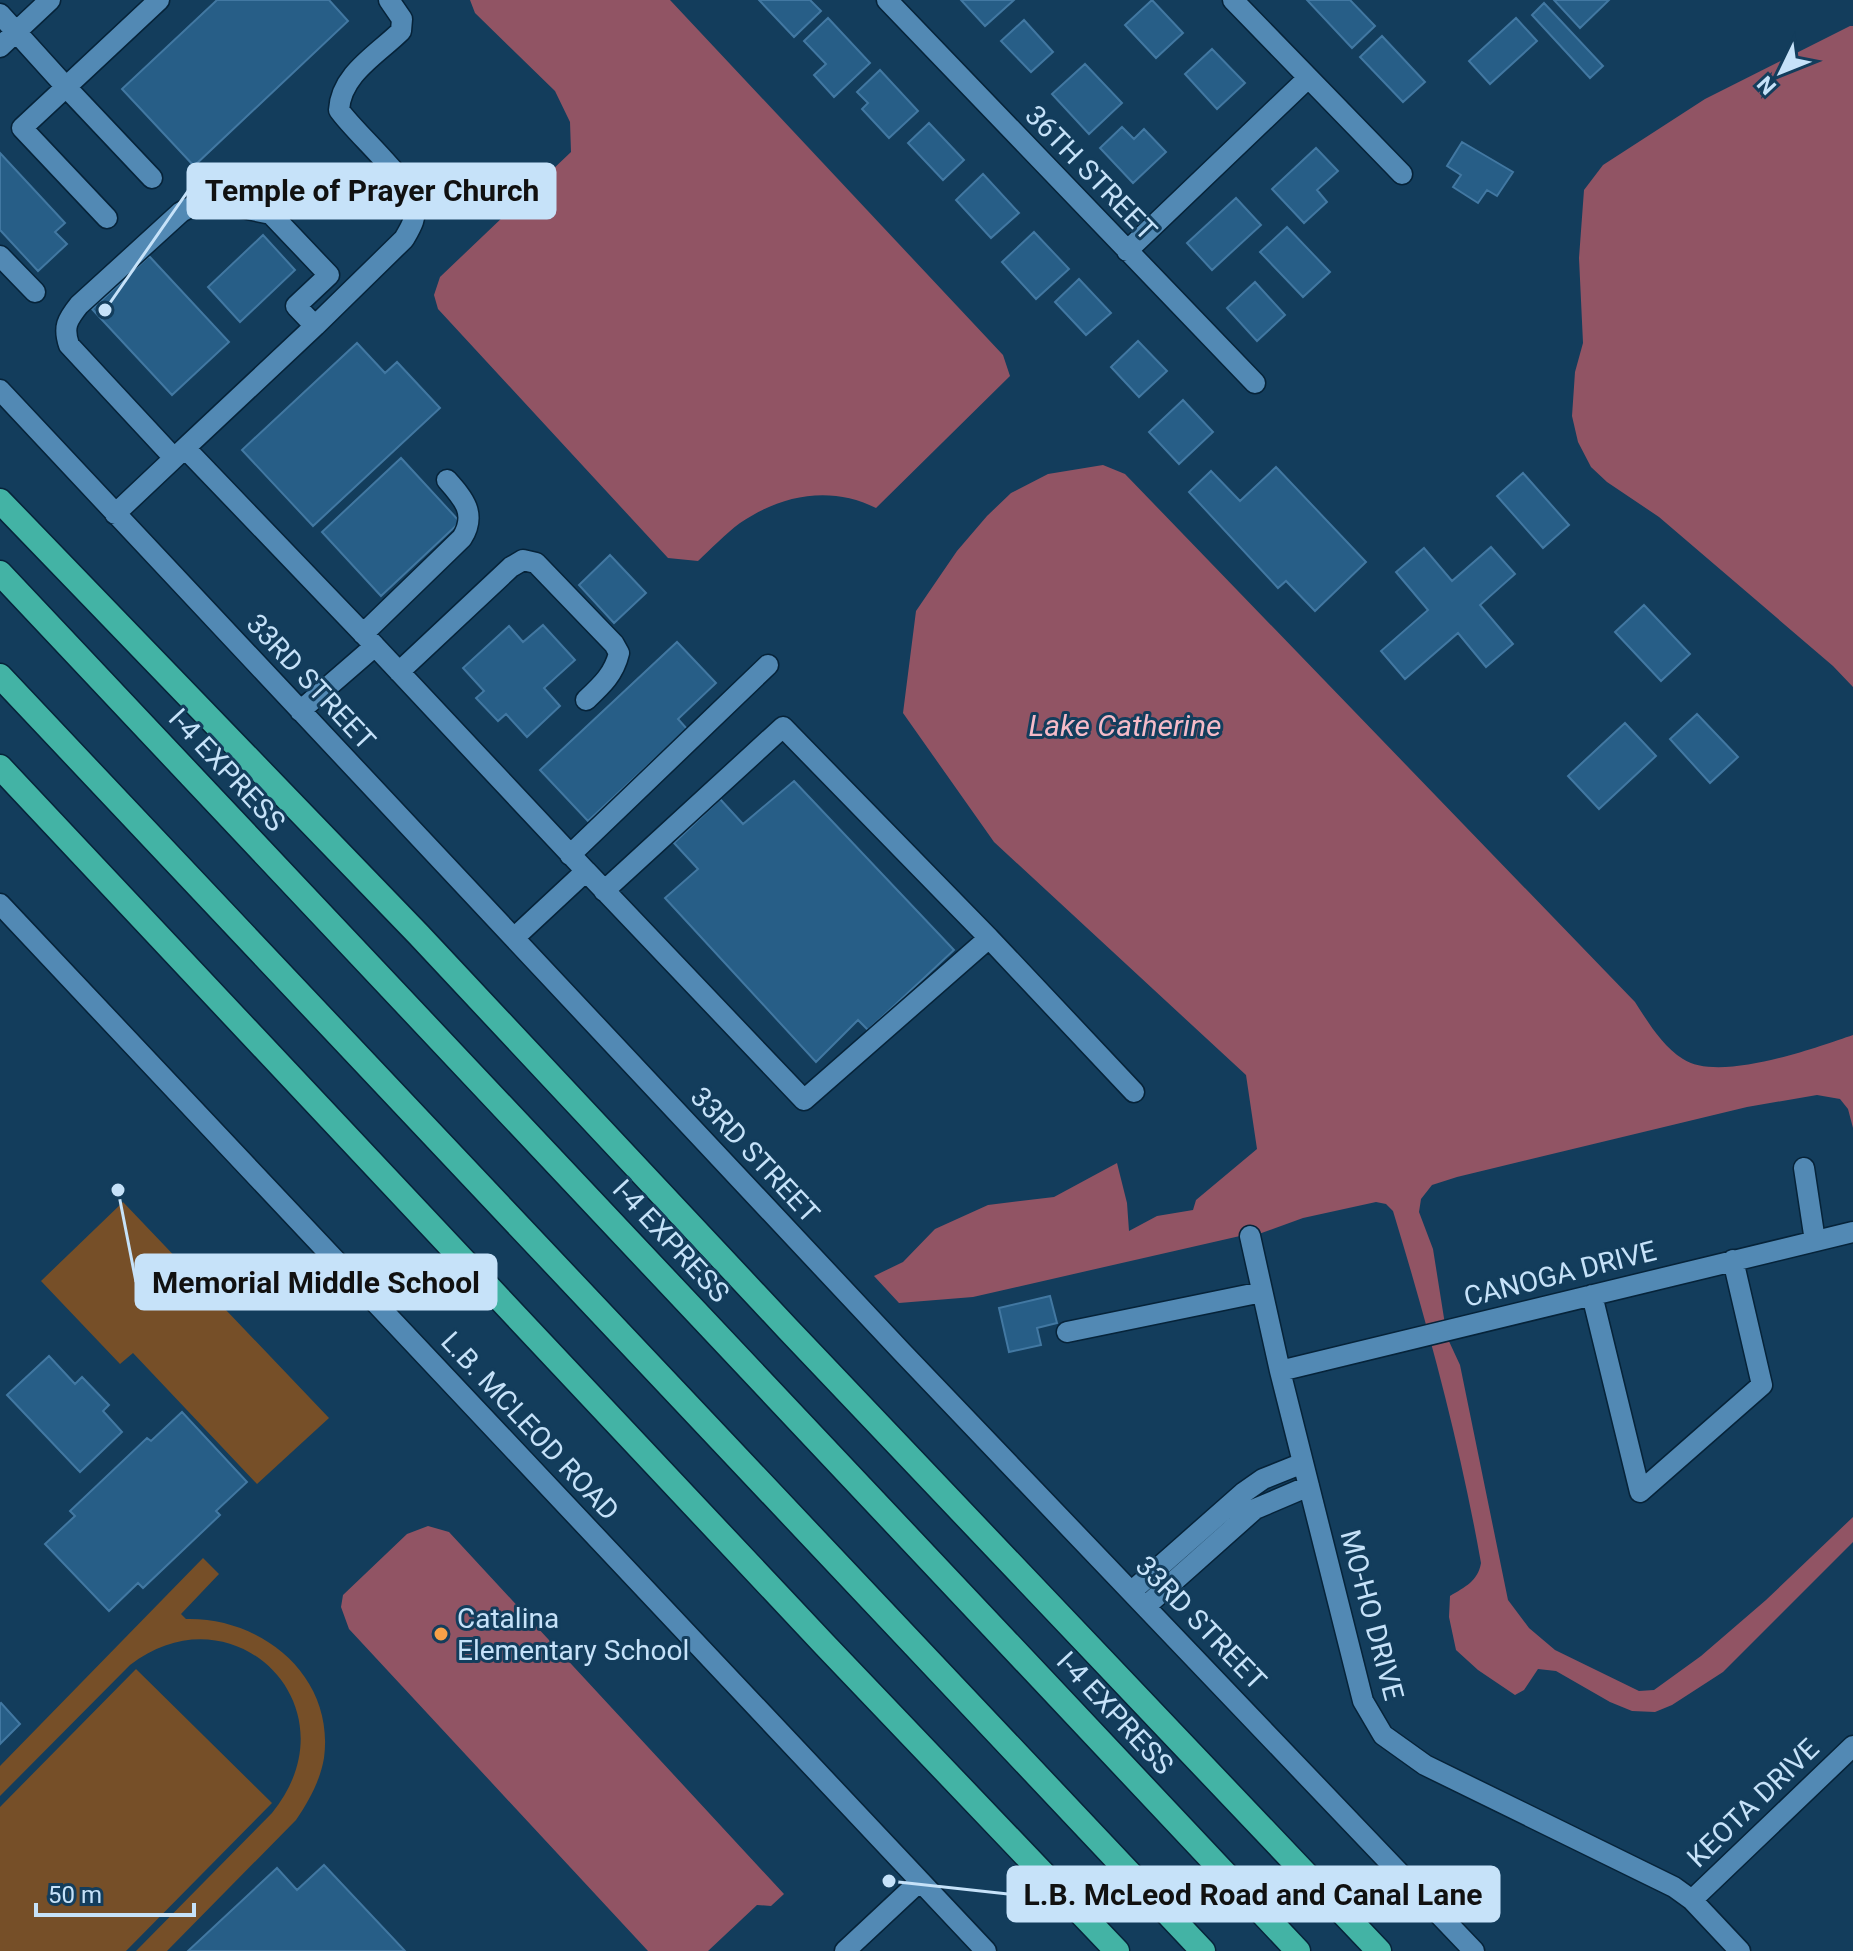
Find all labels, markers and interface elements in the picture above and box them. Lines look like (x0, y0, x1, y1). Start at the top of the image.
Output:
north arrow (1741, 32, 1821, 112)
text: N (1752, 71, 1781, 100)
street label: 36TH STREET (1019, 99, 1164, 247)
callout: Temple of Prayer Church (188, 164, 555, 218)
text: Temple of Prayer Church (205, 173, 539, 208)
street label: 33RD STREET (240, 607, 382, 757)
street label: I-4 EXPRESS (162, 702, 292, 838)
water label: Lake Catherine (1029, 708, 1221, 743)
street label: 33RD STREET (684, 1080, 826, 1230)
street label: I-4 EXPRESS (606, 1173, 736, 1309)
street label: CANOGA DRIVE (1460, 1234, 1660, 1314)
callout: Memorial Middle School (136, 1255, 496, 1309)
text: Memorial Middle School (152, 1265, 480, 1300)
street label: L.B. MCLEOD ROAD (434, 1325, 626, 1527)
street label: MO-HO DRIVE (1333, 1526, 1411, 1704)
street label: 33RD STREET (1129, 1549, 1273, 1697)
place label: Catalina Elementary School (457, 1602, 689, 1667)
marker: Catalina Elementary School (432, 1625, 450, 1643)
street label: I-4 EXPRESS (1050, 1645, 1180, 1781)
street label: KEOTA DRIVE (1680, 1732, 1826, 1874)
scale bar (36, 1867, 194, 1917)
callout: L.B. McLeod Road and Canal Lane (1008, 1867, 1499, 1921)
text: L.B. McLeod Road and Canal Lane (1024, 1877, 1482, 1912)
text: 50 m (48, 1881, 102, 1909)

